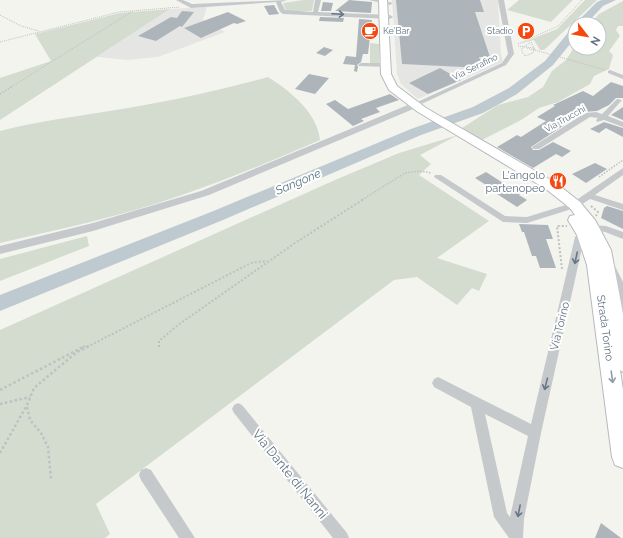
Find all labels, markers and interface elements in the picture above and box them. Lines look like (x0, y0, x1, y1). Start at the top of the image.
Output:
one-way arrow (331, 10, 344, 18)
north arrow (567, 16, 607, 56)
cafe icon: Ke'Bar (360, 21, 380, 41)
parking icon: Stadio (516, 21, 536, 41)
place label: Ke'Bar (383, 26, 410, 36)
place label: Stadio (487, 26, 513, 36)
text: N (587, 34, 603, 48)
street label: Via Serafino (451, 52, 499, 82)
street label: Via Trucchi (543, 104, 587, 134)
water label: Sangone (272, 166, 323, 198)
place label: L'angolo partenopeo (486, 169, 545, 195)
restaurant icon: L'angolo partenopeo (548, 171, 568, 191)
one-way arrow (571, 251, 579, 264)
street label: Strada Torino (594, 294, 616, 362)
street label: Via Torino (548, 300, 572, 352)
one-way arrow (608, 370, 616, 383)
one-way arrow (542, 377, 550, 390)
street label: Via Dante di Nanni (249, 426, 331, 522)
one-way arrow (515, 504, 523, 517)

